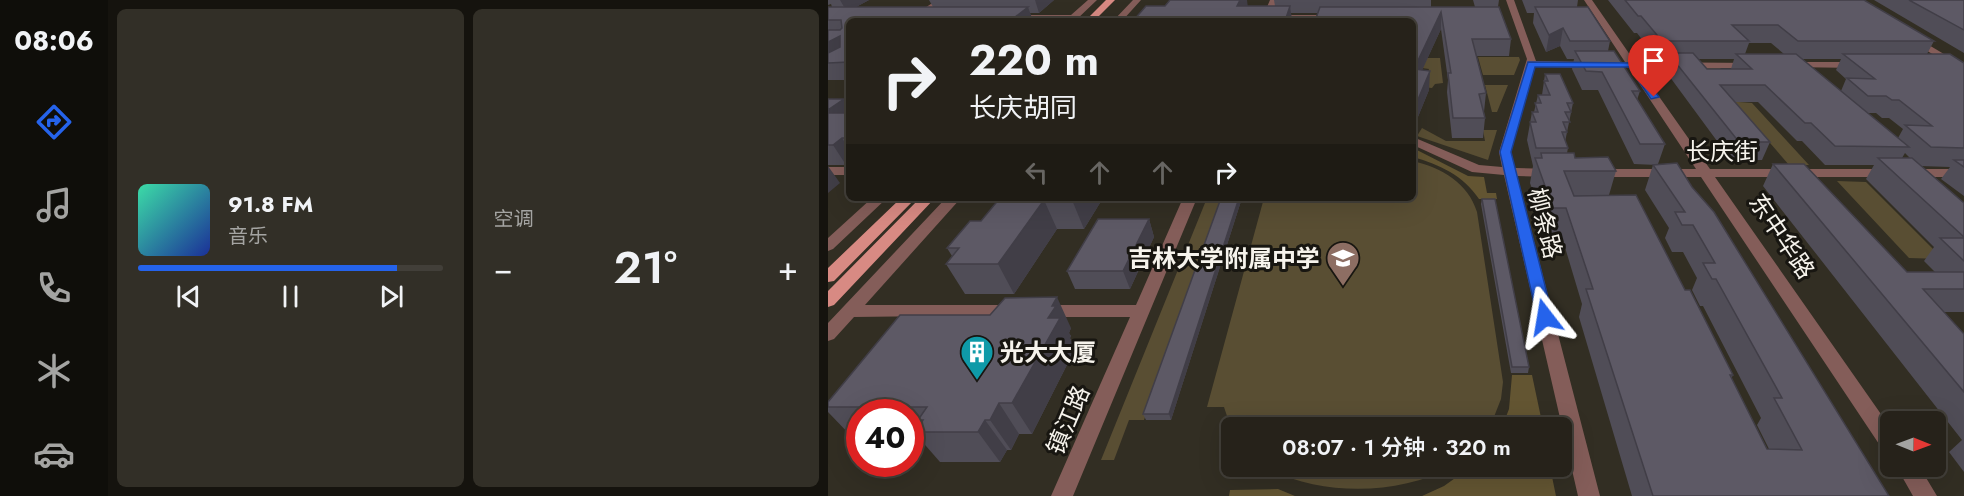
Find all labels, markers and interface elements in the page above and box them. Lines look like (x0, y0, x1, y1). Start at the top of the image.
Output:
text: 08:06 (14, 21, 94, 60)
text: 220 m (969, 30, 1099, 91)
pin (1628, 35, 1679, 97)
icon: right (870, 42, 948, 120)
icon: arrive (1637, 44, 1670, 77)
text: 长庆胡同 (969, 88, 1077, 127)
icon: directions (33, 101, 75, 143)
street label: 长庆街 (1686, 134, 1758, 169)
icon: left (1020, 156, 1053, 189)
icon: ahead (1083, 156, 1116, 189)
icon: ahead (1146, 156, 1179, 189)
icon: right (1209, 156, 1242, 189)
icon: music (33, 184, 75, 226)
street label: 柳条路 (1519, 184, 1571, 262)
street label: 东中华路 (1741, 186, 1823, 286)
text: 91.8 FM (228, 188, 313, 220)
text: 空调 (494, 205, 534, 234)
text: 音乐 (228, 222, 268, 251)
text: 21° (614, 235, 677, 300)
school or university icon: 吉林大学附属中学 (1325, 240, 1361, 287)
place label: 吉林大学附属中学 (1128, 241, 1320, 276)
text: − (494, 245, 513, 292)
text: + (778, 245, 798, 292)
icon: phone (33, 267, 75, 309)
icon: previous (172, 280, 205, 313)
icon: pause (274, 280, 307, 313)
icon: next (375, 280, 408, 313)
position arrow (1513, 285, 1577, 349)
building icon: 光大大厦 (959, 334, 995, 381)
place label: 光大大厦 (1000, 335, 1096, 370)
icon: climate (33, 350, 75, 392)
street label: 镇江路 (1038, 380, 1098, 460)
speed limit sign: 40 (846, 399, 924, 477)
north arrow (1880, 411, 1946, 477)
map controls (1880, 411, 1946, 477)
text: 08:07 · 1 分钟 · 320 m (1282, 431, 1511, 463)
icon: car (33, 433, 75, 475)

